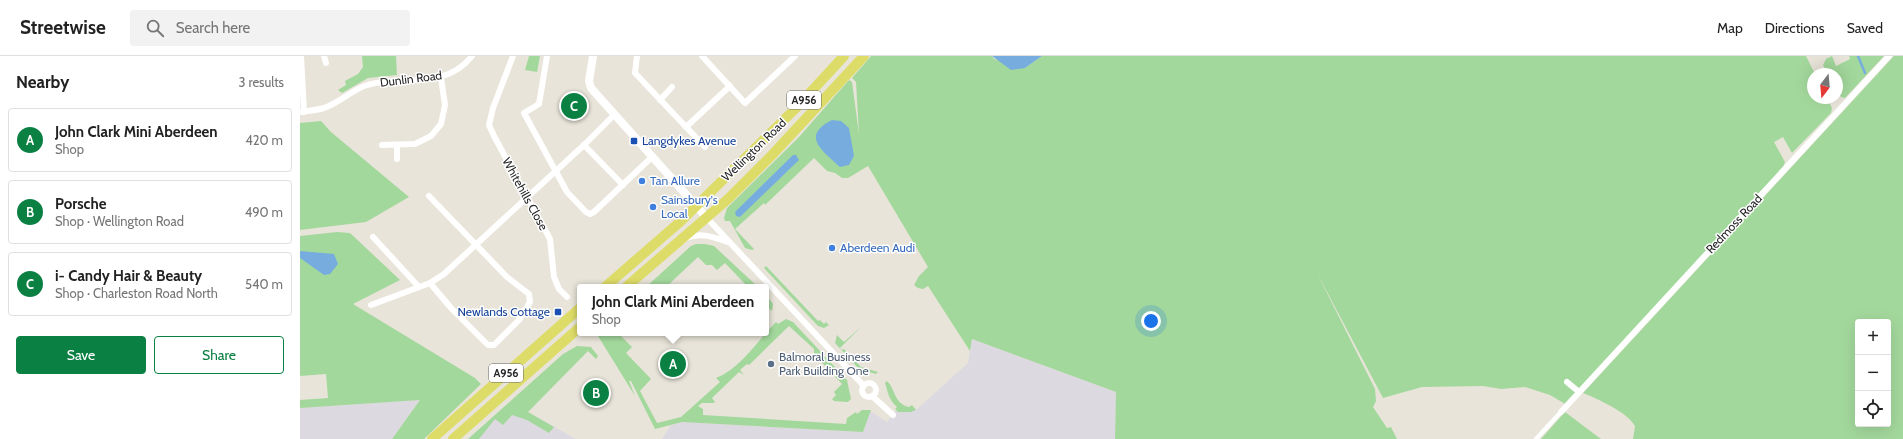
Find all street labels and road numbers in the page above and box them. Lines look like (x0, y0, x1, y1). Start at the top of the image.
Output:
street label: Dunlin Road (379, 67, 443, 90)
road number: A956 (787, 91, 821, 109)
street label: Wellington Road (718, 115, 789, 184)
street label: Whitehills Close (499, 155, 552, 233)
street label: Redmoss Road (1702, 191, 1765, 256)
road number: A956 (489, 364, 523, 382)

